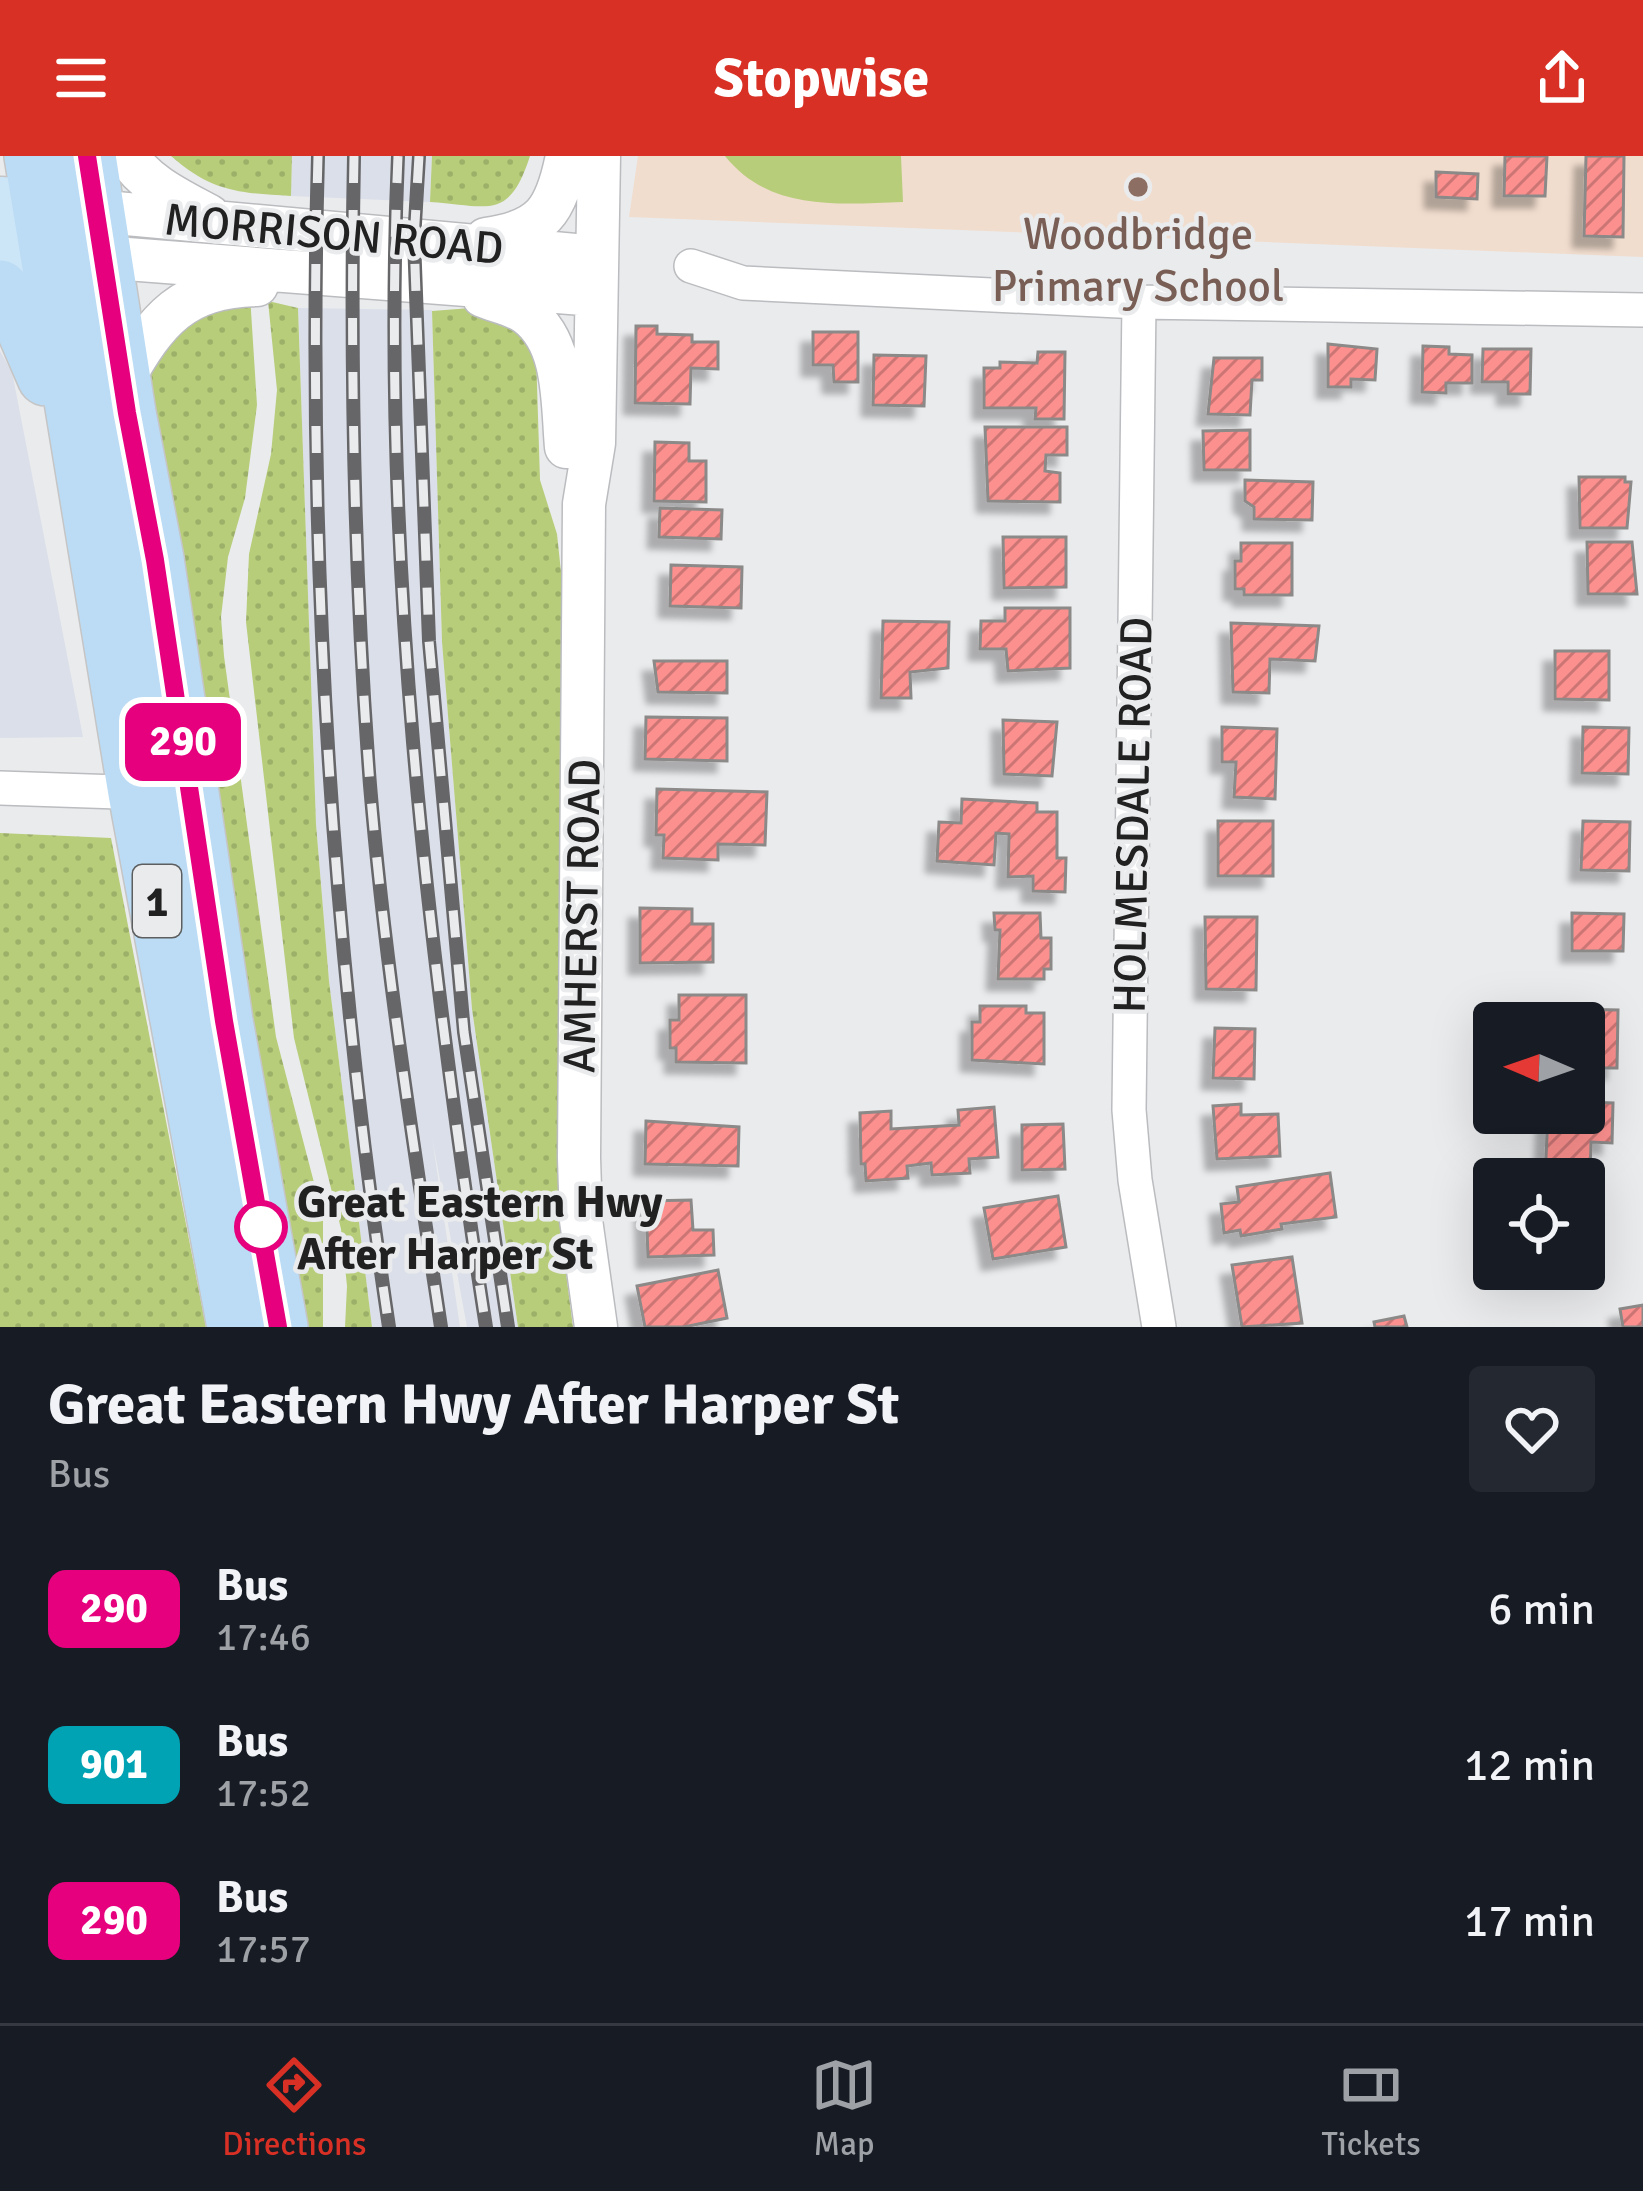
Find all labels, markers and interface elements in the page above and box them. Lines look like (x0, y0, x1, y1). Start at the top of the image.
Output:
icon: menu (48, 45, 114, 111)
text: Stopwise (714, 45, 929, 112)
icon: share (1529, 45, 1595, 111)
marker: Woodbridge Primary School (1125, 174, 1151, 200)
street label: MORRISON ROAD (162, 192, 506, 277)
place label: Woodbridge Primary School (992, 207, 1284, 314)
street label: HOLMESDALE ROAD (1103, 616, 1164, 1014)
line badge: 290 (114, 703, 252, 781)
text: 290 (149, 716, 217, 767)
street label: AMHERST ROAD (552, 758, 613, 1074)
road number: 1 (133, 865, 181, 937)
north arrow (1473, 1002, 1605, 1134)
map controls (1473, 1002, 1605, 1290)
button: locate (1473, 1158, 1605, 1290)
place label: Great Eastern Hwy After Harper St (297, 1175, 663, 1282)
marker: Great Eastern Hwy After Harper St (236, 1202, 286, 1252)
button: heart (1469, 1366, 1595, 1492)
text: Great Eastern Hwy After Harper St (48, 1369, 899, 1440)
text: Bus (48, 1450, 110, 1498)
text: Bus (216, 1558, 288, 1613)
text: 6 min (1488, 1582, 1595, 1637)
text: 290 (80, 1583, 148, 1634)
text: 17:46 (216, 1613, 311, 1661)
text: Bus (216, 1714, 288, 1769)
text: 12 min (1464, 1738, 1595, 1793)
text: 901 (80, 1739, 148, 1790)
text: 17:52 (216, 1769, 311, 1817)
text: Bus (216, 1870, 288, 1925)
text: 17 min (1464, 1894, 1595, 1949)
text: 290 (80, 1895, 148, 1946)
text: 17:57 (216, 1925, 311, 1973)
tab: Directions (222, 2052, 367, 2165)
tab: Map (811, 2052, 877, 2165)
tab: Tickets (1322, 2052, 1421, 2165)

